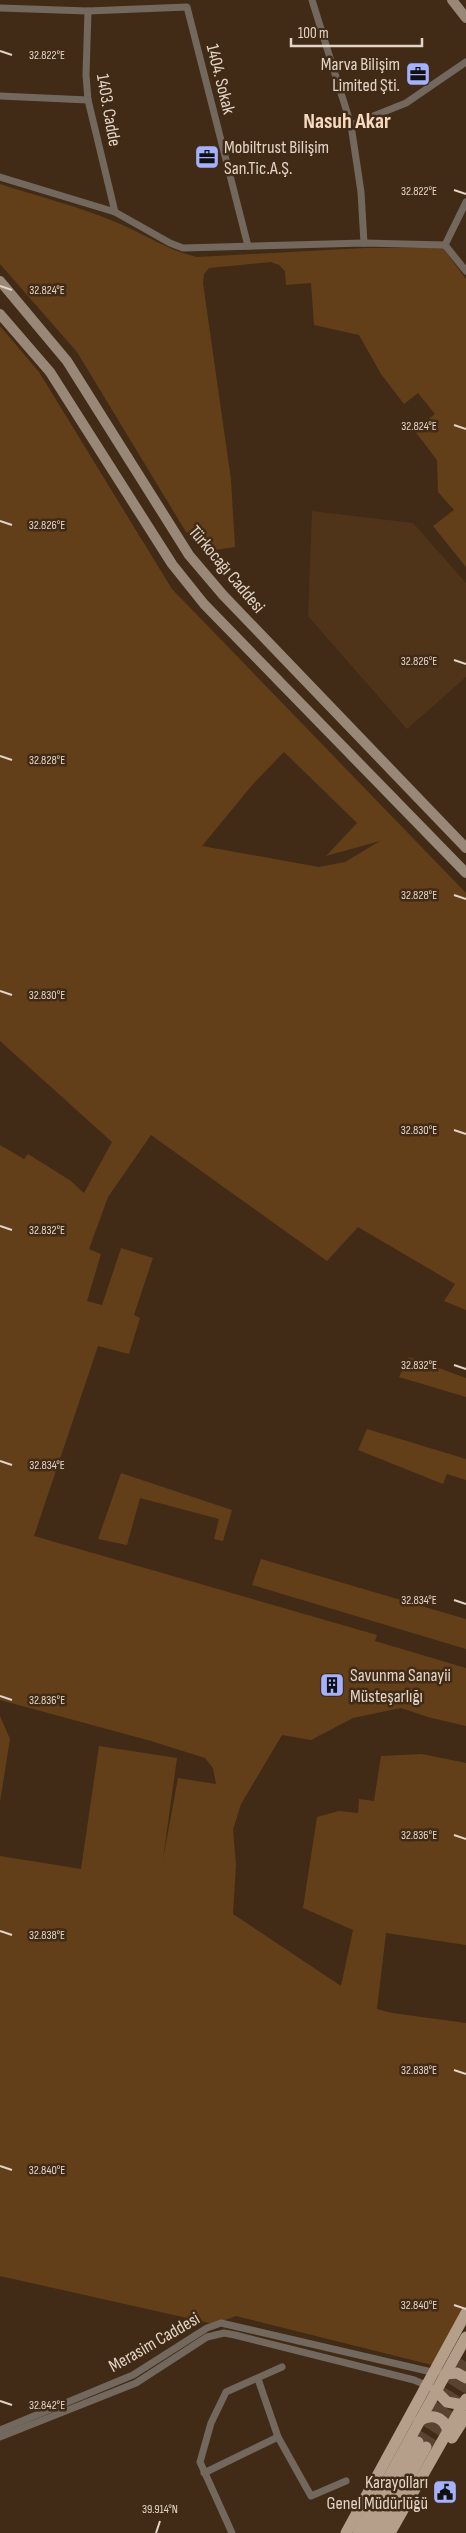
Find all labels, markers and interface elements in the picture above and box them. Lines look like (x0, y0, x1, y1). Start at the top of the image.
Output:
scale bar (291, 15, 422, 47)
text: 100 m (298, 24, 329, 43)
street label: 1404. Sokak (202, 42, 239, 116)
text: 32.822°E (29, 48, 65, 63)
place label: Marva Bilişim Limited Şti. (321, 54, 400, 96)
office icon: Marva Bilişim Limited Şti. (405, 61, 431, 87)
street label: 1403. Cadde (92, 72, 125, 148)
district label: Nasuh Akar (303, 108, 391, 135)
place label: Mobiltrust Bilişim San.Tic.A.Ş. (224, 137, 329, 179)
office icon: Mobiltrust Bilişim San.Tic.A.Ş. (194, 144, 220, 170)
text: 32.822°E (401, 184, 437, 199)
text: 32.824°E (29, 283, 65, 298)
text: 32.824°E (401, 419, 437, 434)
text: 32.826°E (29, 518, 65, 533)
street label: Türkocağı Caddesi (184, 521, 269, 617)
text: 32.826°E (401, 654, 437, 669)
text: 32.828°E (29, 753, 65, 768)
text: 32.828°E (401, 888, 437, 903)
text: 32.830°E (29, 988, 65, 1003)
text: 32.830°E (401, 1123, 437, 1138)
text: 32.832°E (29, 1223, 65, 1238)
text: 32.832°E (401, 1358, 437, 1373)
text: 32.834°E (29, 1458, 65, 1473)
text: 32.834°E (401, 1593, 437, 1608)
place label: Savunma Sanayii Müsteşarlığı (350, 1665, 451, 1707)
building icon: Savunma Sanayii Müsteşarlığı (319, 1672, 345, 1698)
text: 32.836°E (29, 1693, 65, 1708)
text: 32.836°E (401, 1828, 437, 1843)
text: 32.838°E (29, 1928, 65, 1943)
text: 32.838°E (401, 2063, 437, 2078)
text: 32.840°E (29, 2163, 65, 2178)
text: 32.840°E (401, 2298, 437, 2313)
street label: Merasim Caddesi (105, 2308, 203, 2377)
text: 32.842°E (29, 2398, 65, 2413)
place label: Karayolları Genel Müdürlüğü (327, 2472, 428, 2514)
public building icon: Karayolları Genel Müdürlüğü (432, 2479, 458, 2505)
text: 39.914°N (142, 2502, 178, 2517)

